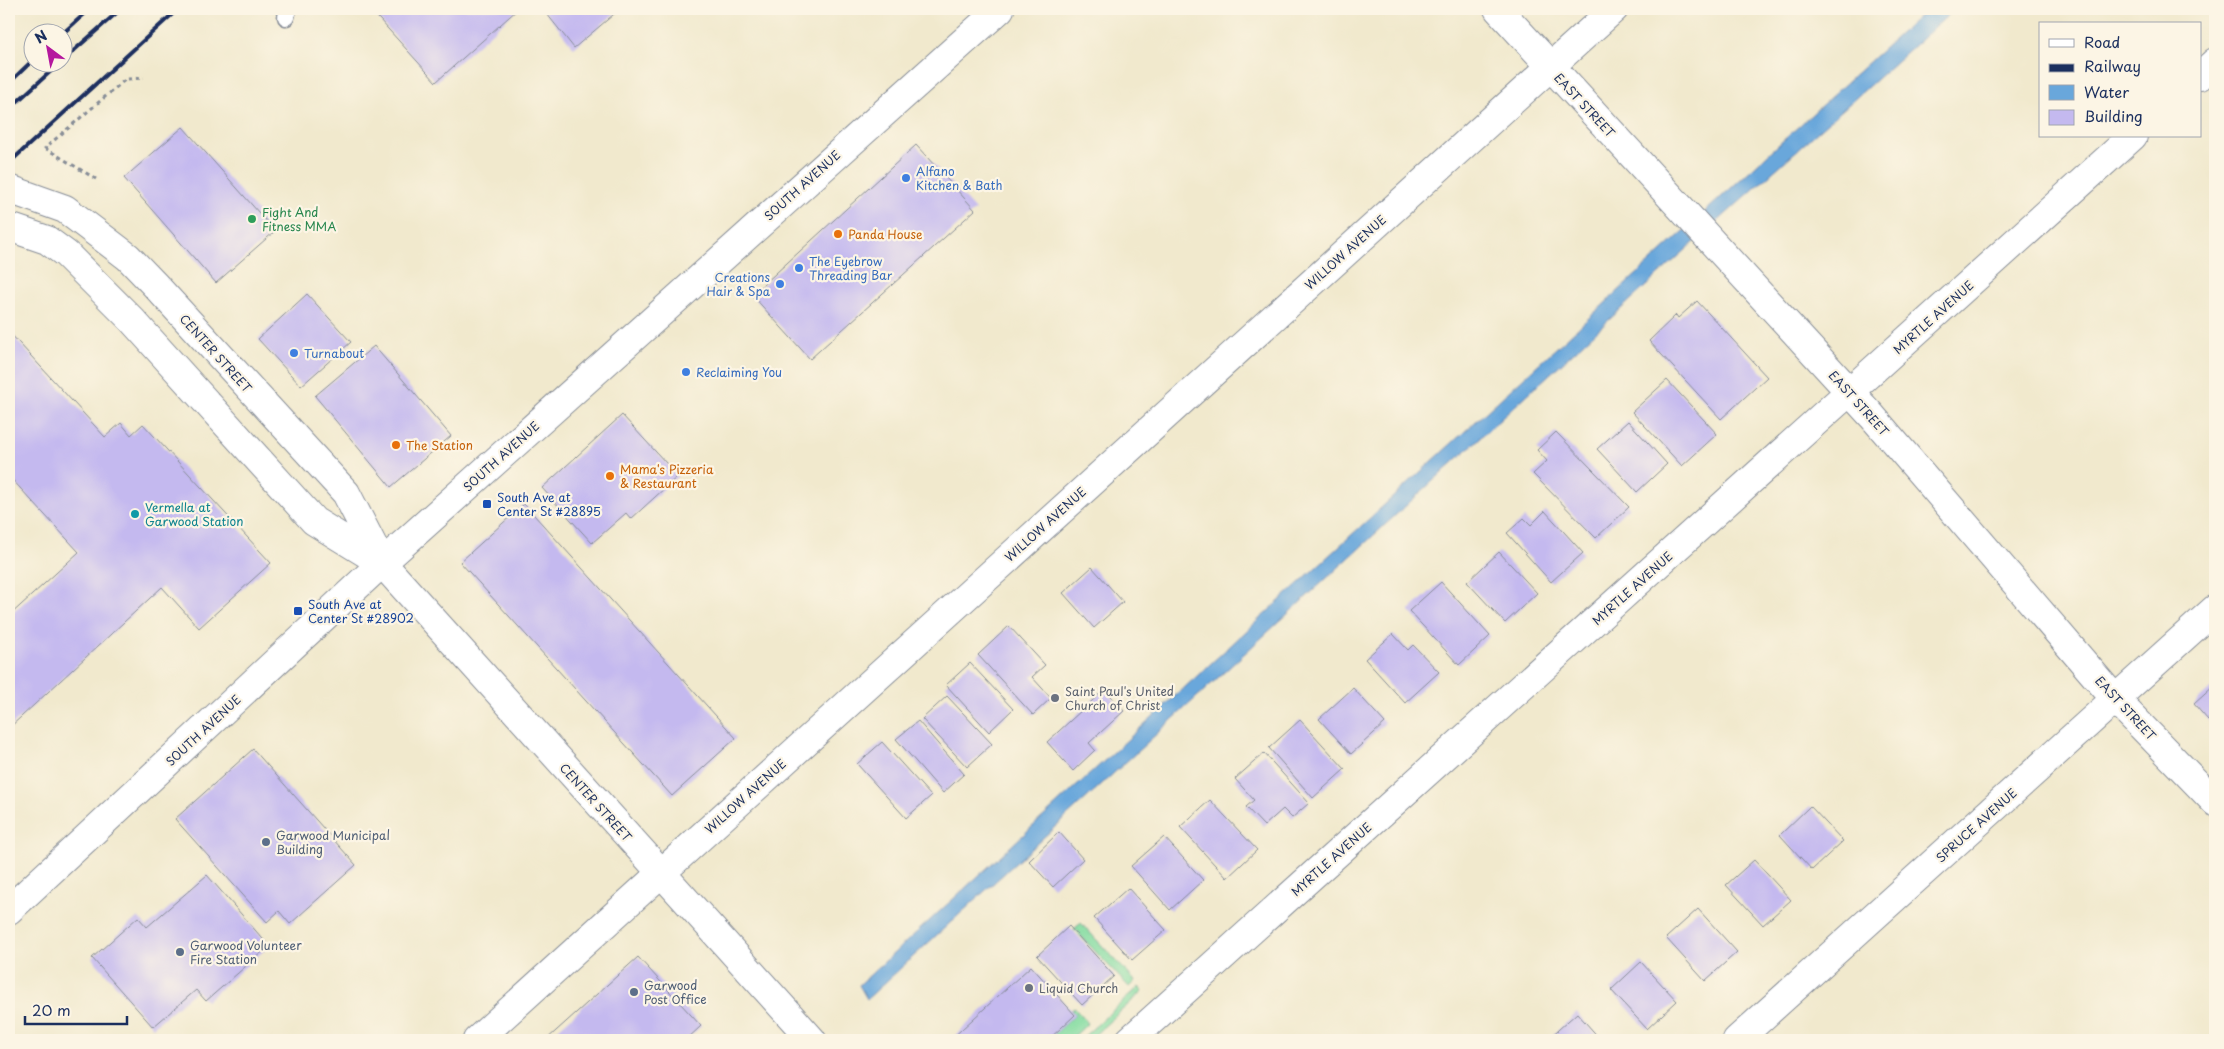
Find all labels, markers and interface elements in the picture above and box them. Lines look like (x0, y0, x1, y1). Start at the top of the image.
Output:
north arrow (22, 22, 72, 72)
legend (2039, 22, 2202, 138)
text: N (31, 25, 51, 48)
text: Road (2084, 30, 2120, 53)
text: Railway (2084, 54, 2141, 77)
street label: EAST STREET (1550, 69, 1620, 142)
text: Water (2084, 80, 2129, 103)
text: Building (2084, 104, 2143, 127)
street label: SOUTH AVENUE (760, 146, 844, 224)
place label: Alfano Kitchen & Bath (916, 162, 1003, 194)
marker: Alfano Kitchen & Bath (900, 172, 912, 184)
place label: Fight And Fitness MMA (262, 203, 336, 235)
street label: WILLOW AVENUE (1300, 210, 1390, 294)
marker: Fight And Fitness MMA (246, 213, 258, 225)
place label: Panda House (848, 225, 923, 243)
marker: Panda House (832, 228, 844, 240)
place label: The Eyebrow Threading Bar (809, 252, 893, 284)
marker: The Eyebrow Threading Bar (793, 262, 805, 274)
place label: Creations Hair & Spa (706, 268, 771, 300)
street label: MYRTLE AVENUE (1889, 276, 1977, 358)
marker: Creations Hair & Spa (774, 278, 786, 290)
street label: CENTER STREET (176, 310, 257, 397)
place label: Turnabout (304, 344, 364, 362)
marker: Turnabout (288, 347, 300, 359)
place label: Reclaiming You (696, 363, 782, 381)
marker: Reclaiming You (680, 366, 692, 378)
street label: EAST STREET (1825, 366, 1894, 440)
street label: SOUTH AVENUE (459, 417, 543, 495)
place label: The Station (406, 436, 473, 454)
marker: The Station (390, 439, 402, 451)
place label: Mama's Pizzeria & Restaurant (620, 460, 714, 492)
marker: Mama's Pizzeria & Restaurant (604, 470, 616, 482)
street label: WILLOW AVENUE (1000, 482, 1090, 566)
place label: South Ave at Center St #28895 (497, 488, 601, 520)
place label: Vermella at Garwood Station (145, 498, 243, 530)
marker: South Ave at Center St #28895 (481, 498, 493, 510)
marker: Vermella at Garwood Station (129, 508, 141, 520)
street label: MYRTLE AVENUE (1588, 547, 1676, 629)
place label: South Ave at Center St #28902 (308, 595, 414, 627)
marker: South Ave at Center St #28902 (292, 605, 304, 617)
street label: EAST STREET (2091, 672, 2161, 745)
place label: Saint Paul's United Church of Christ (1065, 682, 1174, 714)
street label: SOUTH AVENUE (161, 690, 245, 770)
marker: Saint Paul's United Church of Christ (1049, 692, 1061, 704)
street label: WILLOW AVENUE (700, 754, 790, 838)
street label: CENTER STREET (556, 759, 637, 846)
street label: SPRUCE AVENUE (1932, 784, 2020, 866)
street label: MYRTLE AVENUE (1287, 818, 1375, 900)
place label: Garwood Municipal Building (276, 826, 390, 858)
marker: Garwood Municipal Building (260, 836, 272, 848)
place label: Garwood Volunteer Fire Station (190, 936, 302, 968)
marker: Garwood Volunteer Fire Station (174, 946, 186, 958)
place label: Garwood Post Office (644, 976, 707, 1008)
place label: Liquid Church (1039, 979, 1118, 997)
marker: Liquid Church (1023, 982, 1035, 994)
marker: Garwood Post Office (628, 986, 640, 998)
scale bar (25, 994, 128, 1026)
text: 20 m (32, 998, 71, 1021)

